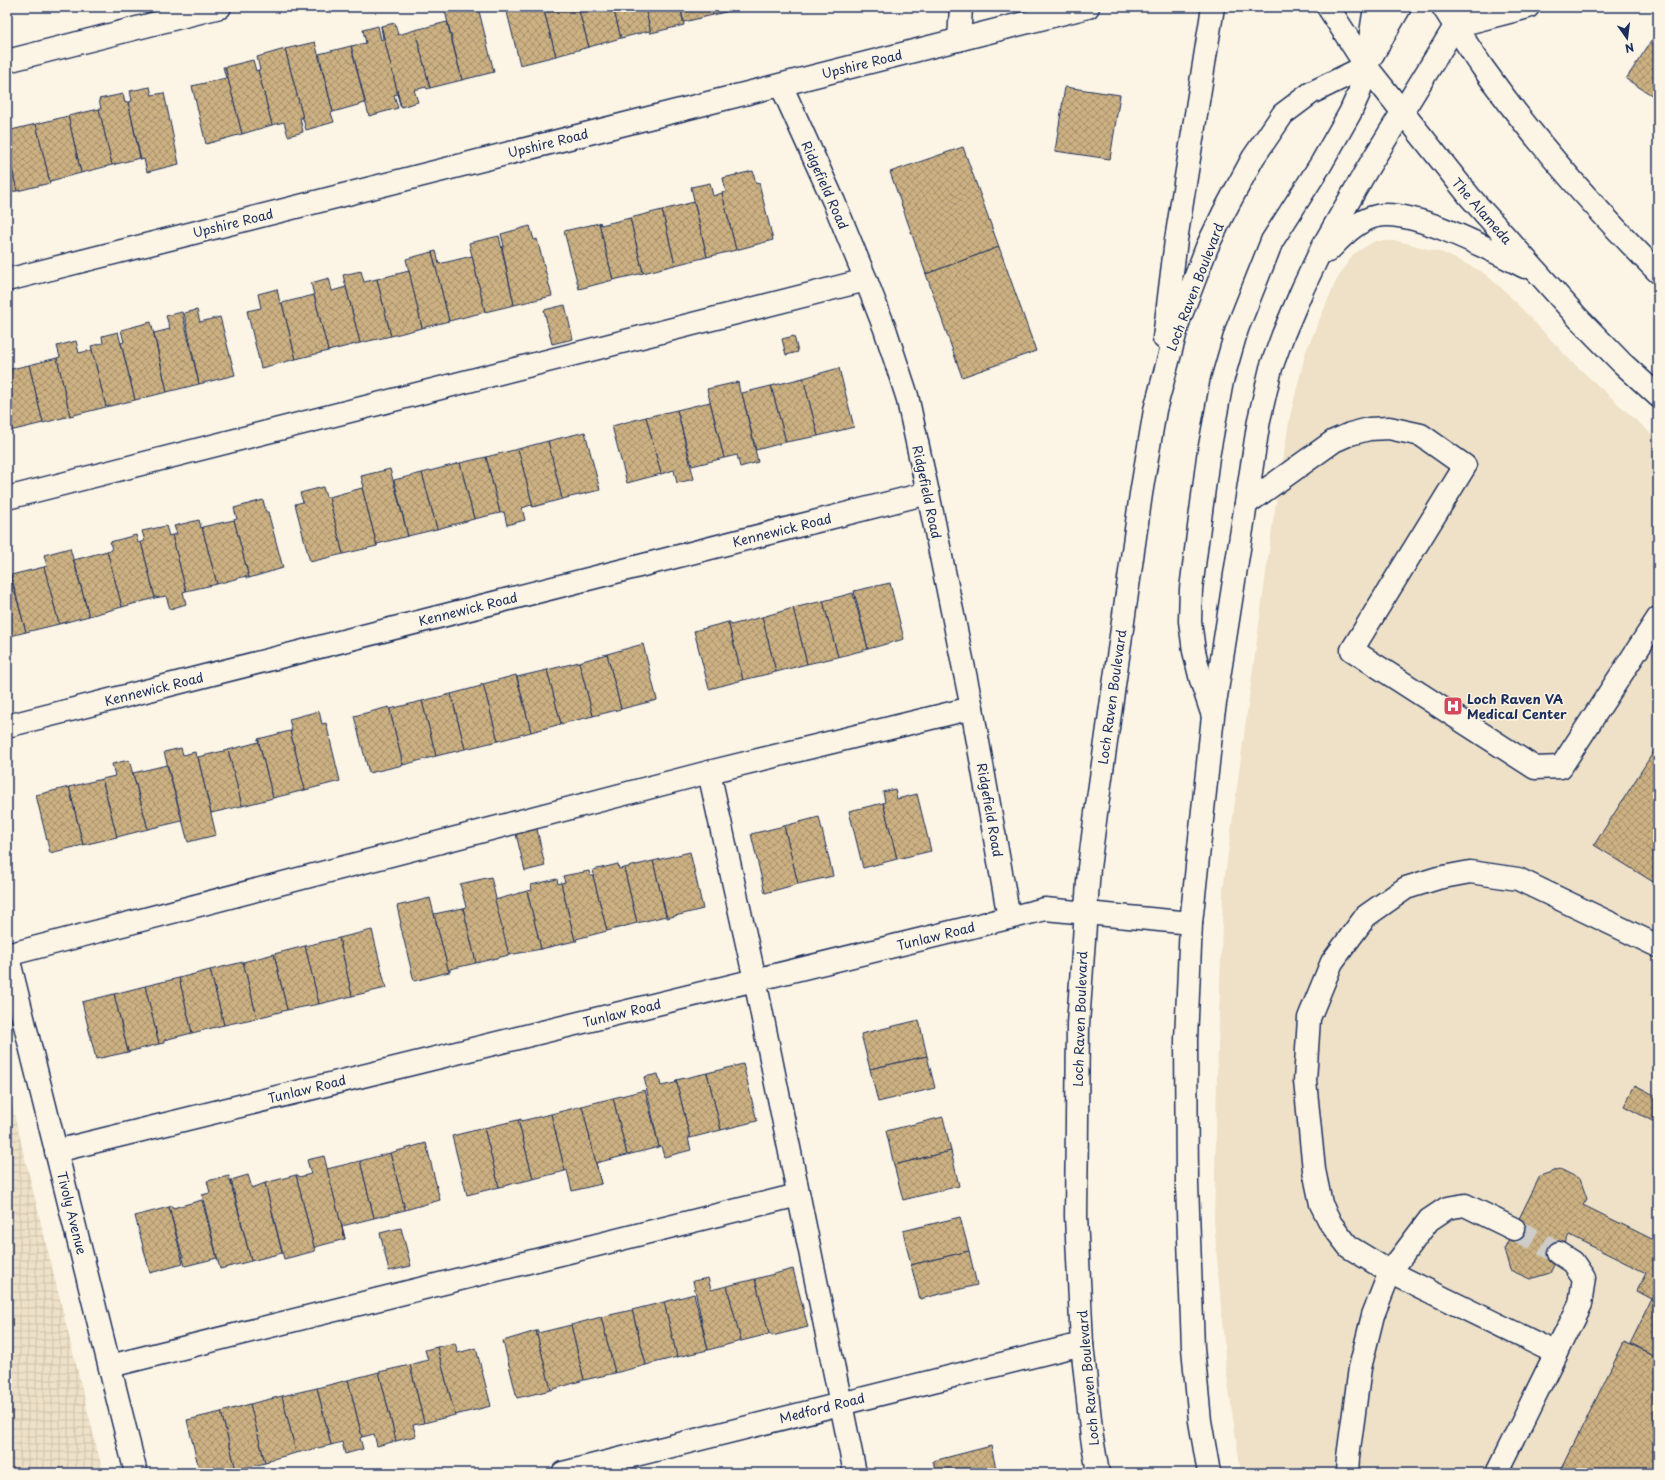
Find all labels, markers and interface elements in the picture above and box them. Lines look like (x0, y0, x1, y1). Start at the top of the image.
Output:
north arrow (1607, 18, 1647, 58)
text: N (1623, 39, 1636, 58)
street label: Upshire Road (820, 44, 904, 83)
street label: Upshire Road (506, 123, 590, 162)
street label: Ridgefield Road (797, 138, 853, 232)
street label: The Alameda (1448, 173, 1517, 248)
street label: Upshire Road (191, 203, 275, 242)
street label: Loch Raven Boulevard (1161, 220, 1228, 354)
street label: Ridgefield Road (908, 443, 947, 540)
street label: Kennewick Road (730, 508, 833, 551)
street label: Kennewick Road (416, 587, 519, 630)
street label: Loch Raven Boulevard (1093, 628, 1130, 765)
street label: Kennewick Road (102, 667, 205, 710)
place label: Loch Raven VA Medical Center (1467, 689, 1567, 723)
hospital icon: Loch Raven VA Medical Center (1442, 695, 1464, 717)
street label: Ridgefield Road (973, 762, 1008, 858)
street label: Tunlaw Road (895, 917, 977, 954)
street label: Loch Raven Boulevard (1068, 951, 1091, 1087)
street label: Tunlaw Road (581, 994, 663, 1031)
street label: Tunlaw Road (266, 1070, 348, 1107)
street label: Tivoly Avenue (53, 1169, 92, 1256)
street label: Loch Raven Boulevard (1072, 1310, 1103, 1446)
street label: Medford Road (777, 1388, 867, 1427)

